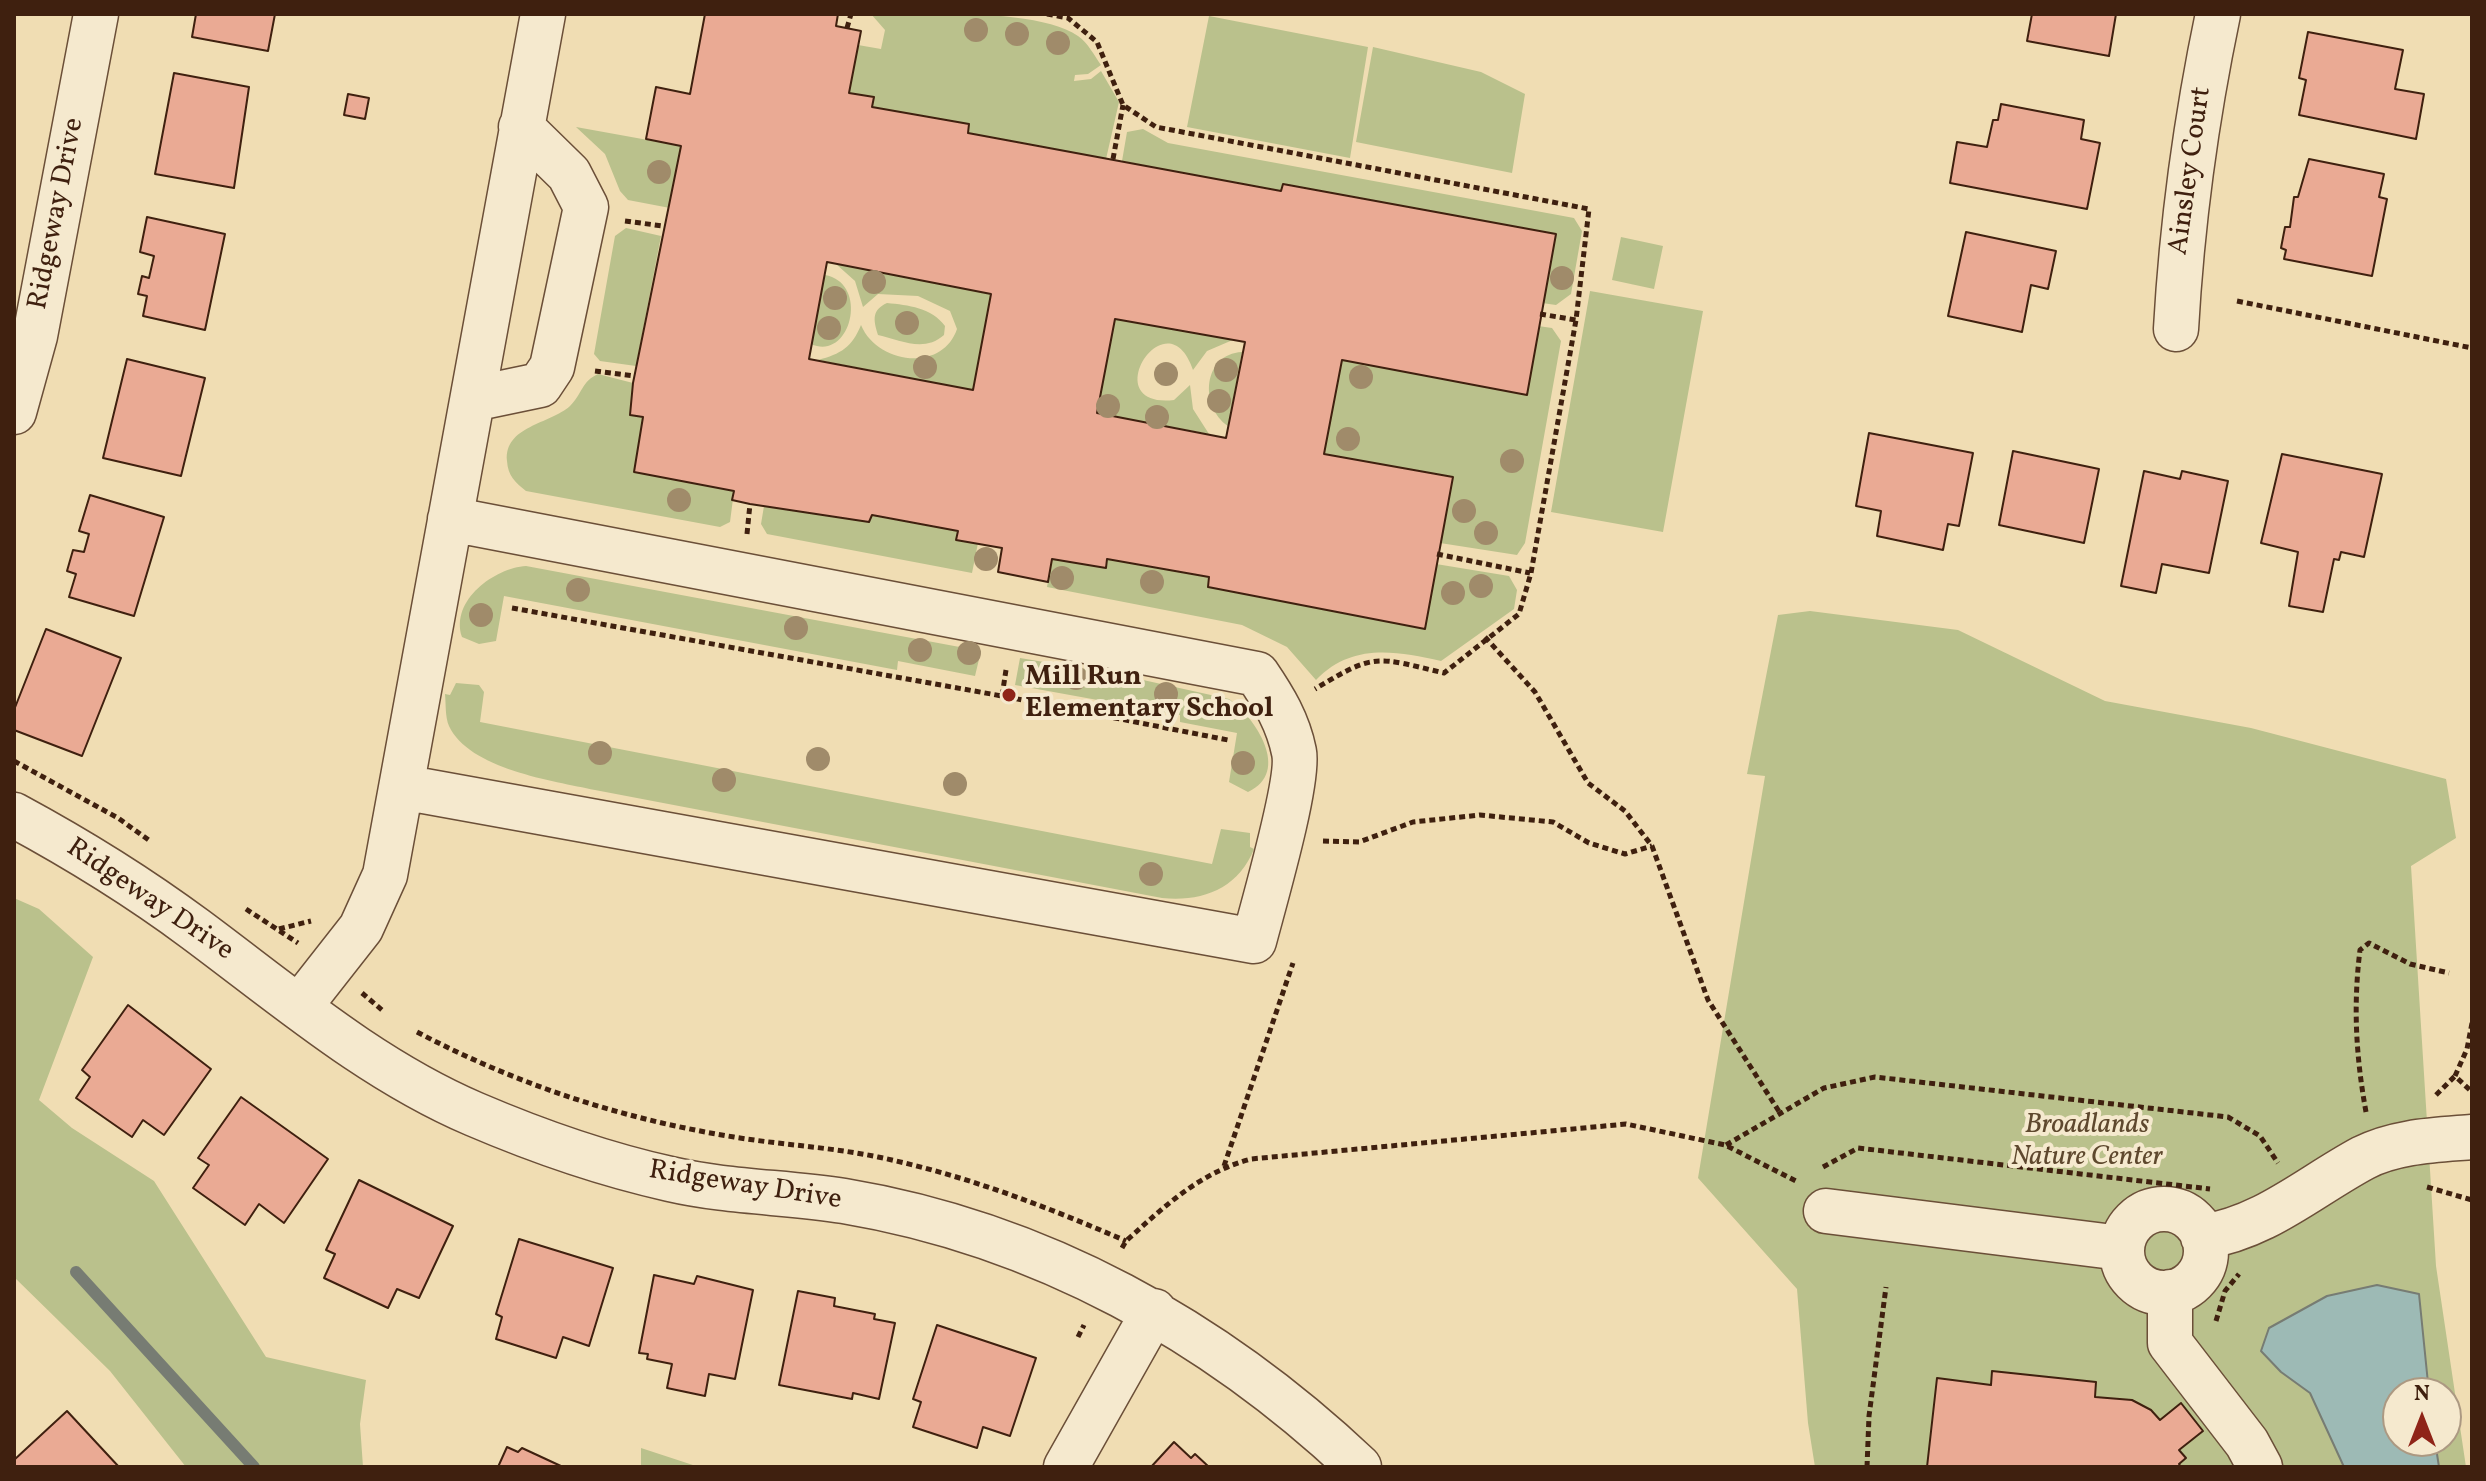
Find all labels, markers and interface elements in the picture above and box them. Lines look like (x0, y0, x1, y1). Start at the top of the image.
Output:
street label: Ainsley Court (2164, 85, 2220, 257)
street label: Ridgeway Drive (23, 115, 93, 313)
place label: Mill Run Elementary School (1025, 662, 1274, 728)
marker: Mill Run Elementary School (1000, 686, 1018, 704)
street label: Ridgeway Drive (59, 833, 239, 969)
park label: Broadlands Nature Center (2011, 1110, 2163, 1176)
street label: Ridgeway Drive (646, 1155, 844, 1219)
north arrow (2382, 1377, 2462, 1457)
text: N (2414, 1379, 2430, 1410)

